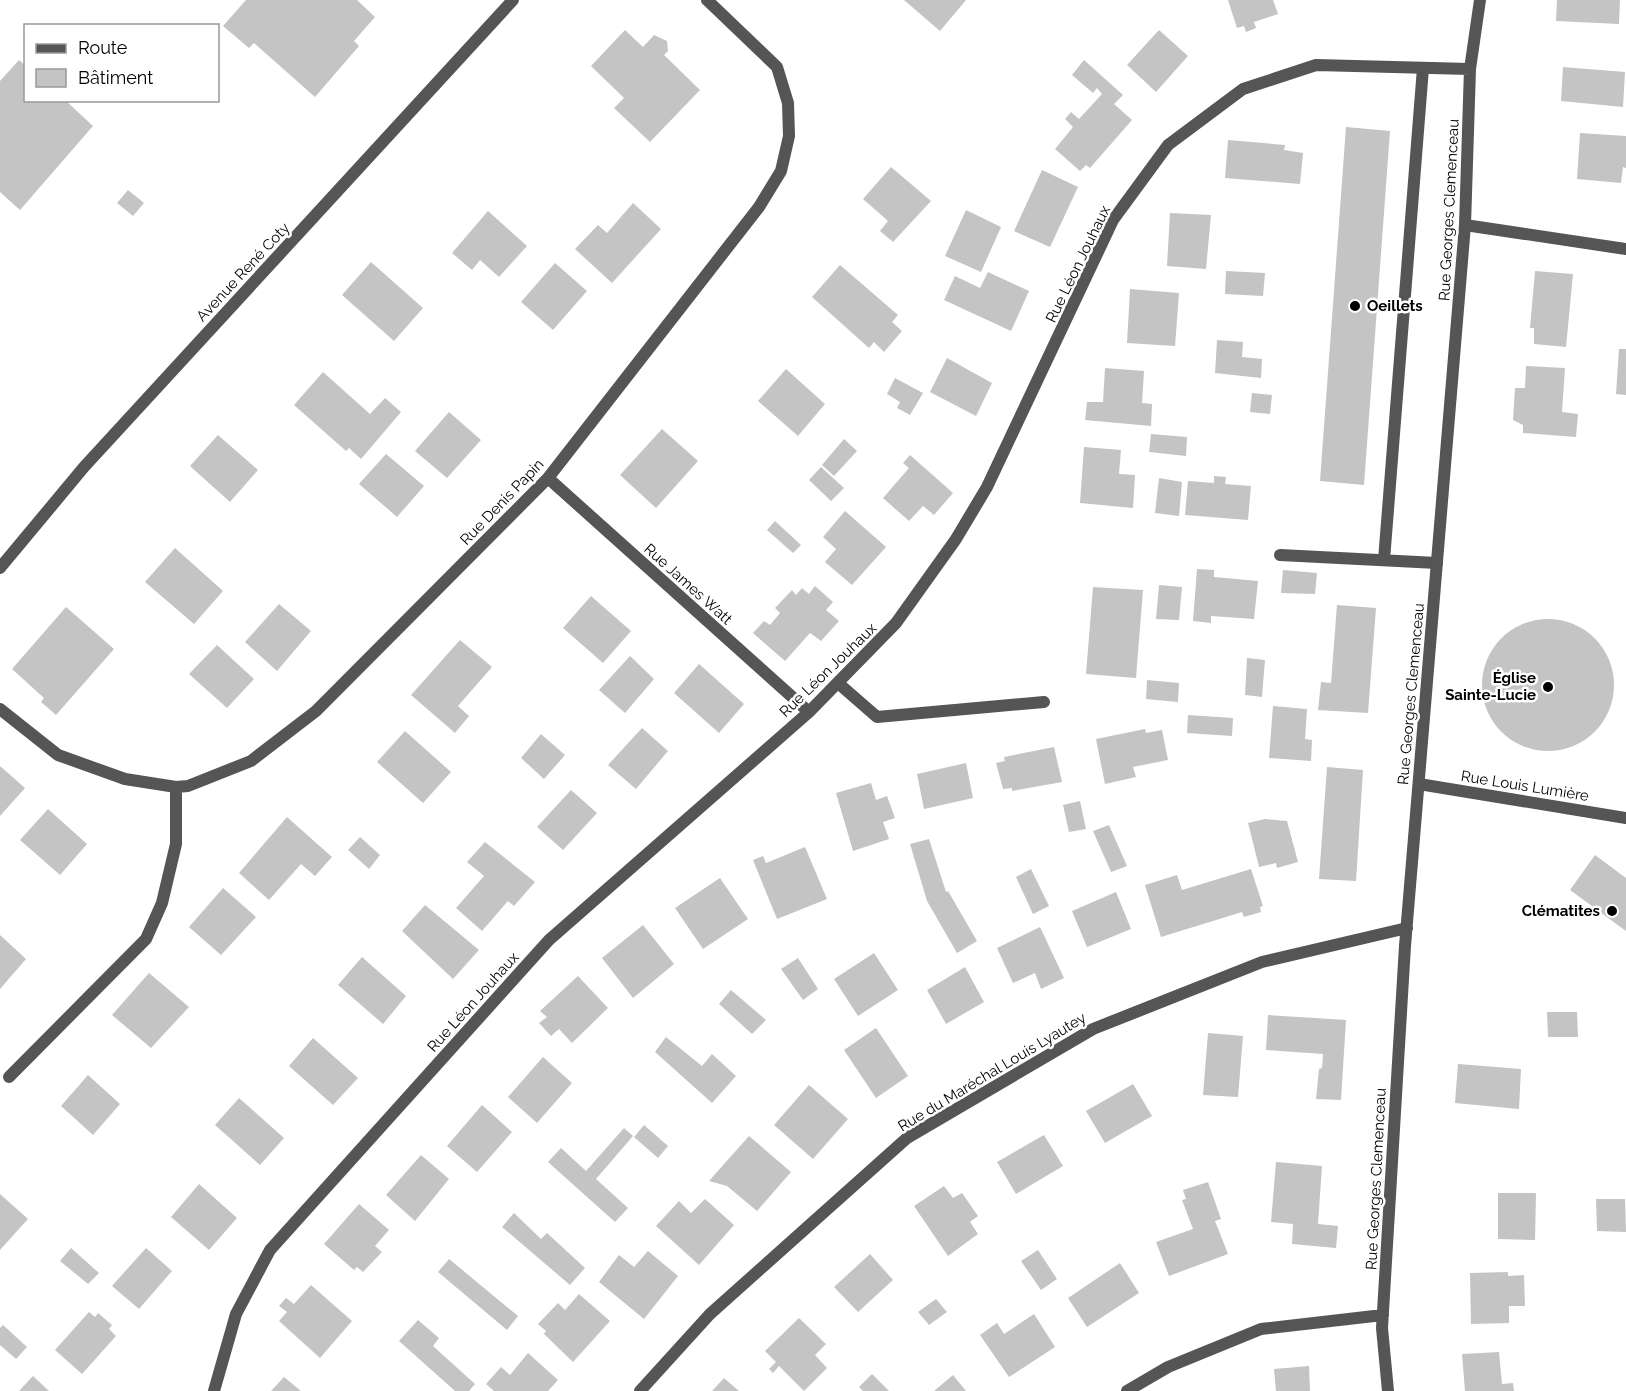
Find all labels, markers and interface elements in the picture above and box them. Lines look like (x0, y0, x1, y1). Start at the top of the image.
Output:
legend (24, 24, 219, 102)
text: Route (78, 37, 128, 58)
text: Bâtiment (78, 67, 153, 88)
street label: Rue Georges Clemenceau (1435, 118, 1463, 302)
street label: Rue Léon Jouhaux (1042, 202, 1114, 325)
street label: Avenue René Coty (193, 219, 293, 325)
place label: Oeillets (1367, 297, 1423, 315)
marker: Oeillets (1348, 299, 1362, 313)
street label: Rue Denis Papin (456, 455, 548, 549)
street label: Rue James Watt (640, 540, 736, 628)
street label: Rue Georges Clemenceau (1394, 602, 1428, 786)
street label: Rue Léon Jouhaux (776, 619, 881, 721)
place label: Église Sainte-Lucie (1445, 669, 1536, 704)
marker: Église Sainte-Lucie (1541, 680, 1555, 694)
street label: Rue Louis Lumière (1460, 767, 1590, 805)
place label: Clématites (1522, 902, 1600, 920)
marker: Clématites (1605, 904, 1619, 918)
street label: Rue Léon Jouhaux (423, 948, 523, 1056)
street label: Rue du Maréchal Louis Lyautey (895, 1009, 1089, 1135)
street label: Rue Georges Clemenceau (1362, 1087, 1390, 1271)

